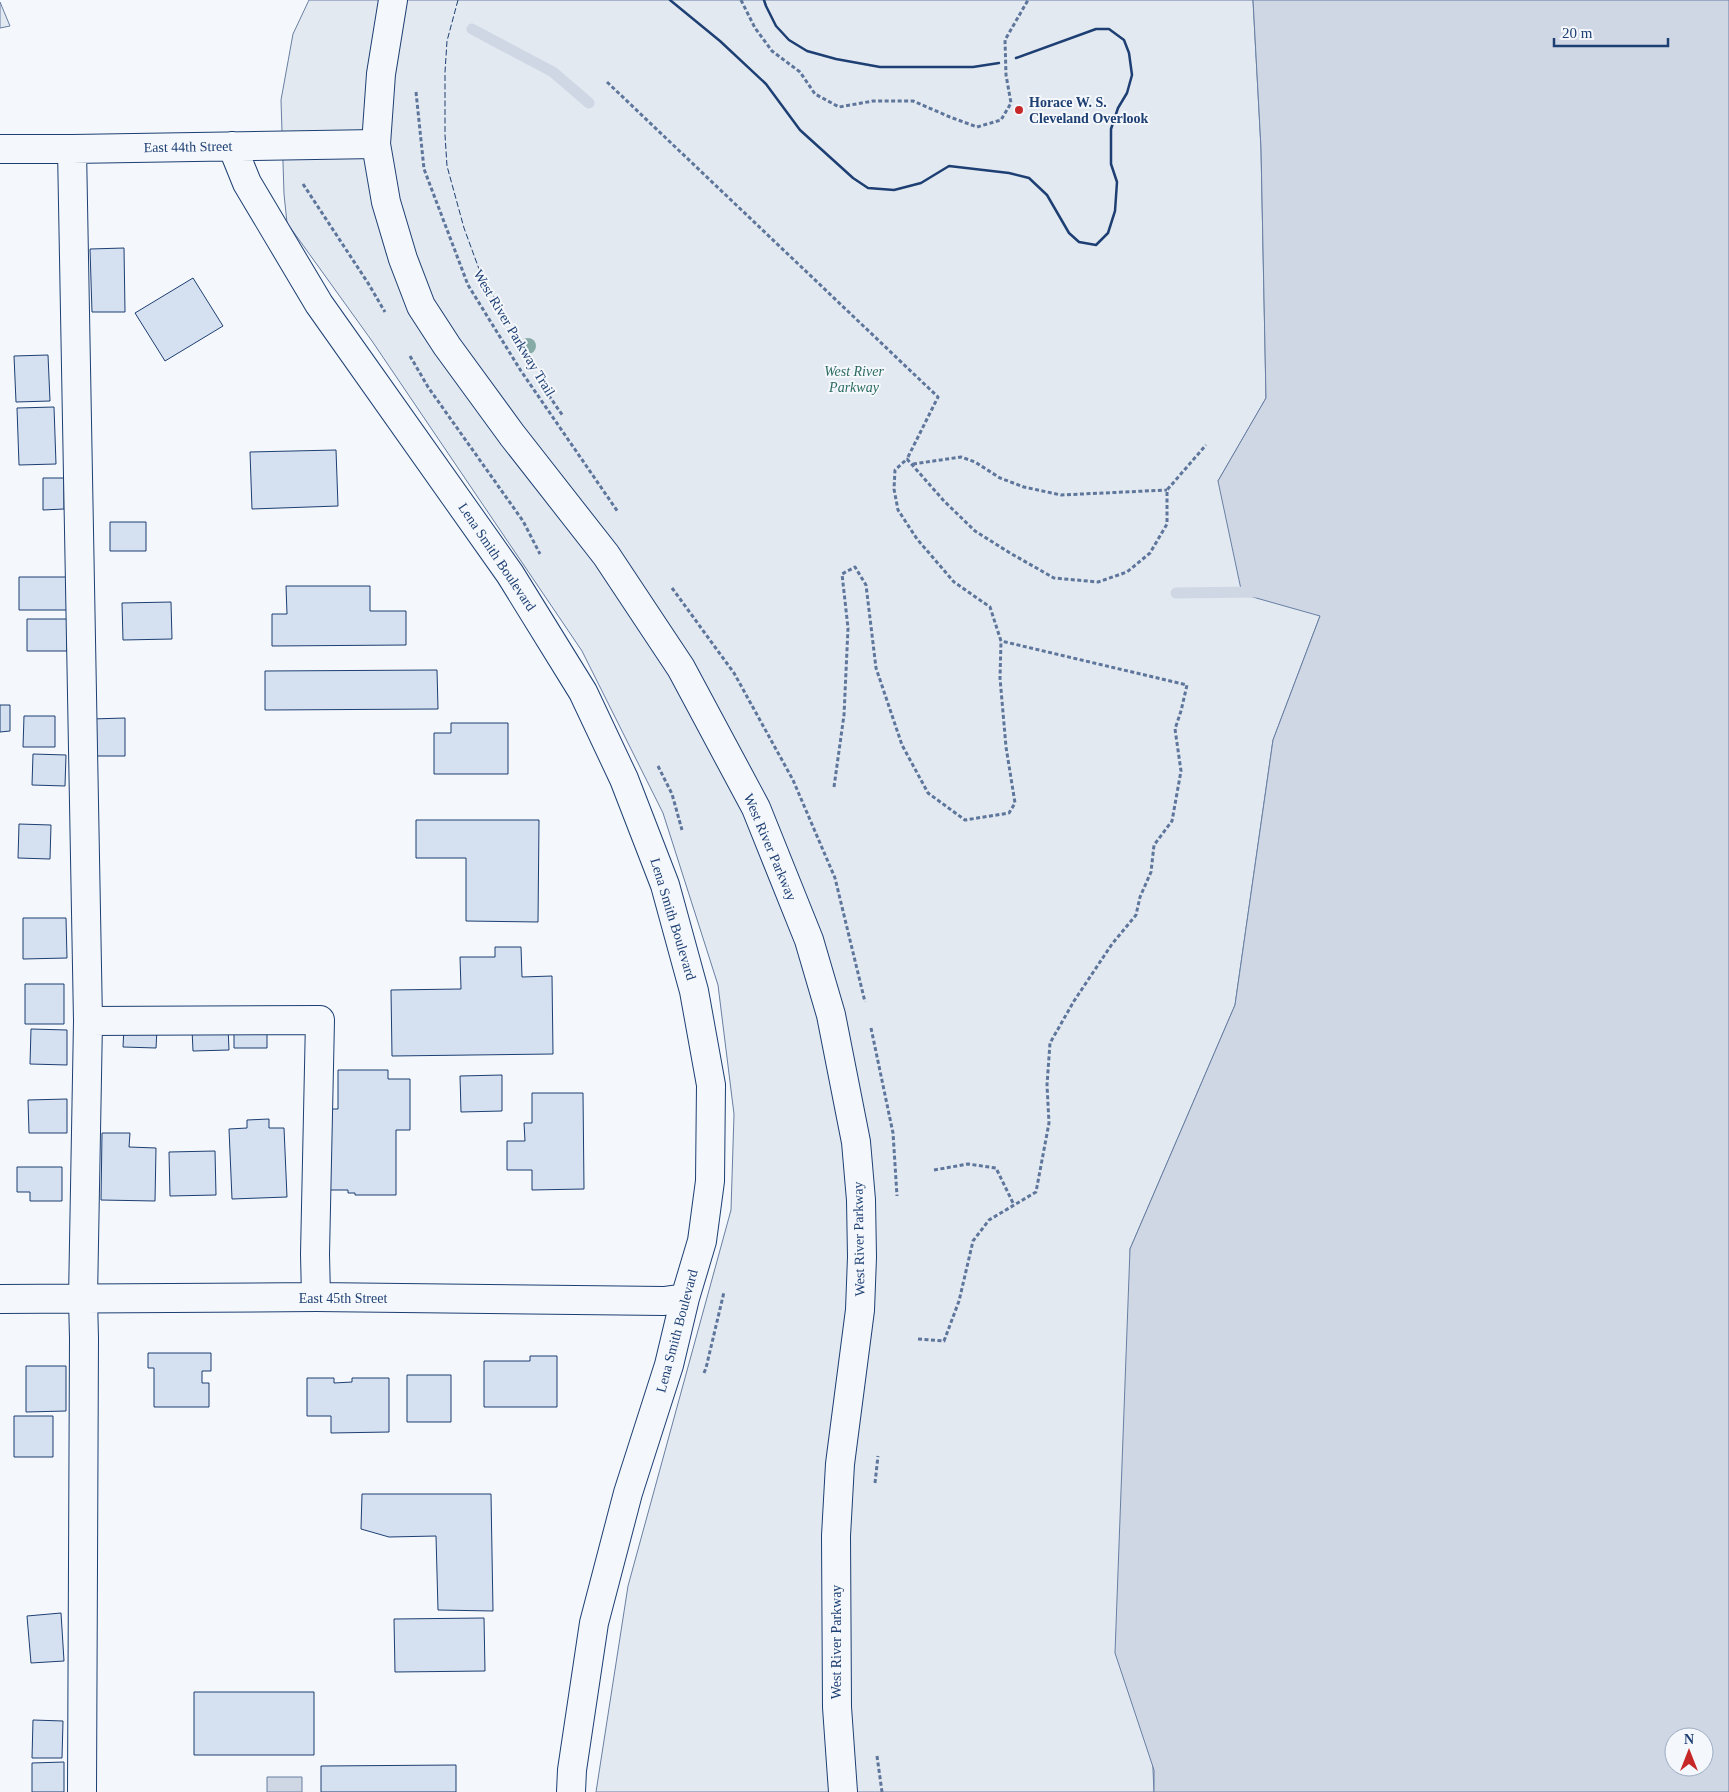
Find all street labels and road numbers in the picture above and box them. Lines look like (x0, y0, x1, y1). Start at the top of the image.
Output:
street label: East 44th Street (144, 139, 233, 155)
street label: West River Parkway Trail (470, 267, 558, 399)
street label: Lena Smith Boulevard (455, 500, 539, 614)
street label: West River Parkway (741, 791, 799, 903)
street label: Lena Smith Boulevard (647, 856, 699, 982)
street label: West River Parkway (850, 1182, 868, 1296)
street label: Lena Smith Boulevard (653, 1268, 701, 1394)
street label: East 45th Street (299, 1291, 387, 1306)
street label: West River Parkway (829, 1585, 844, 1699)

